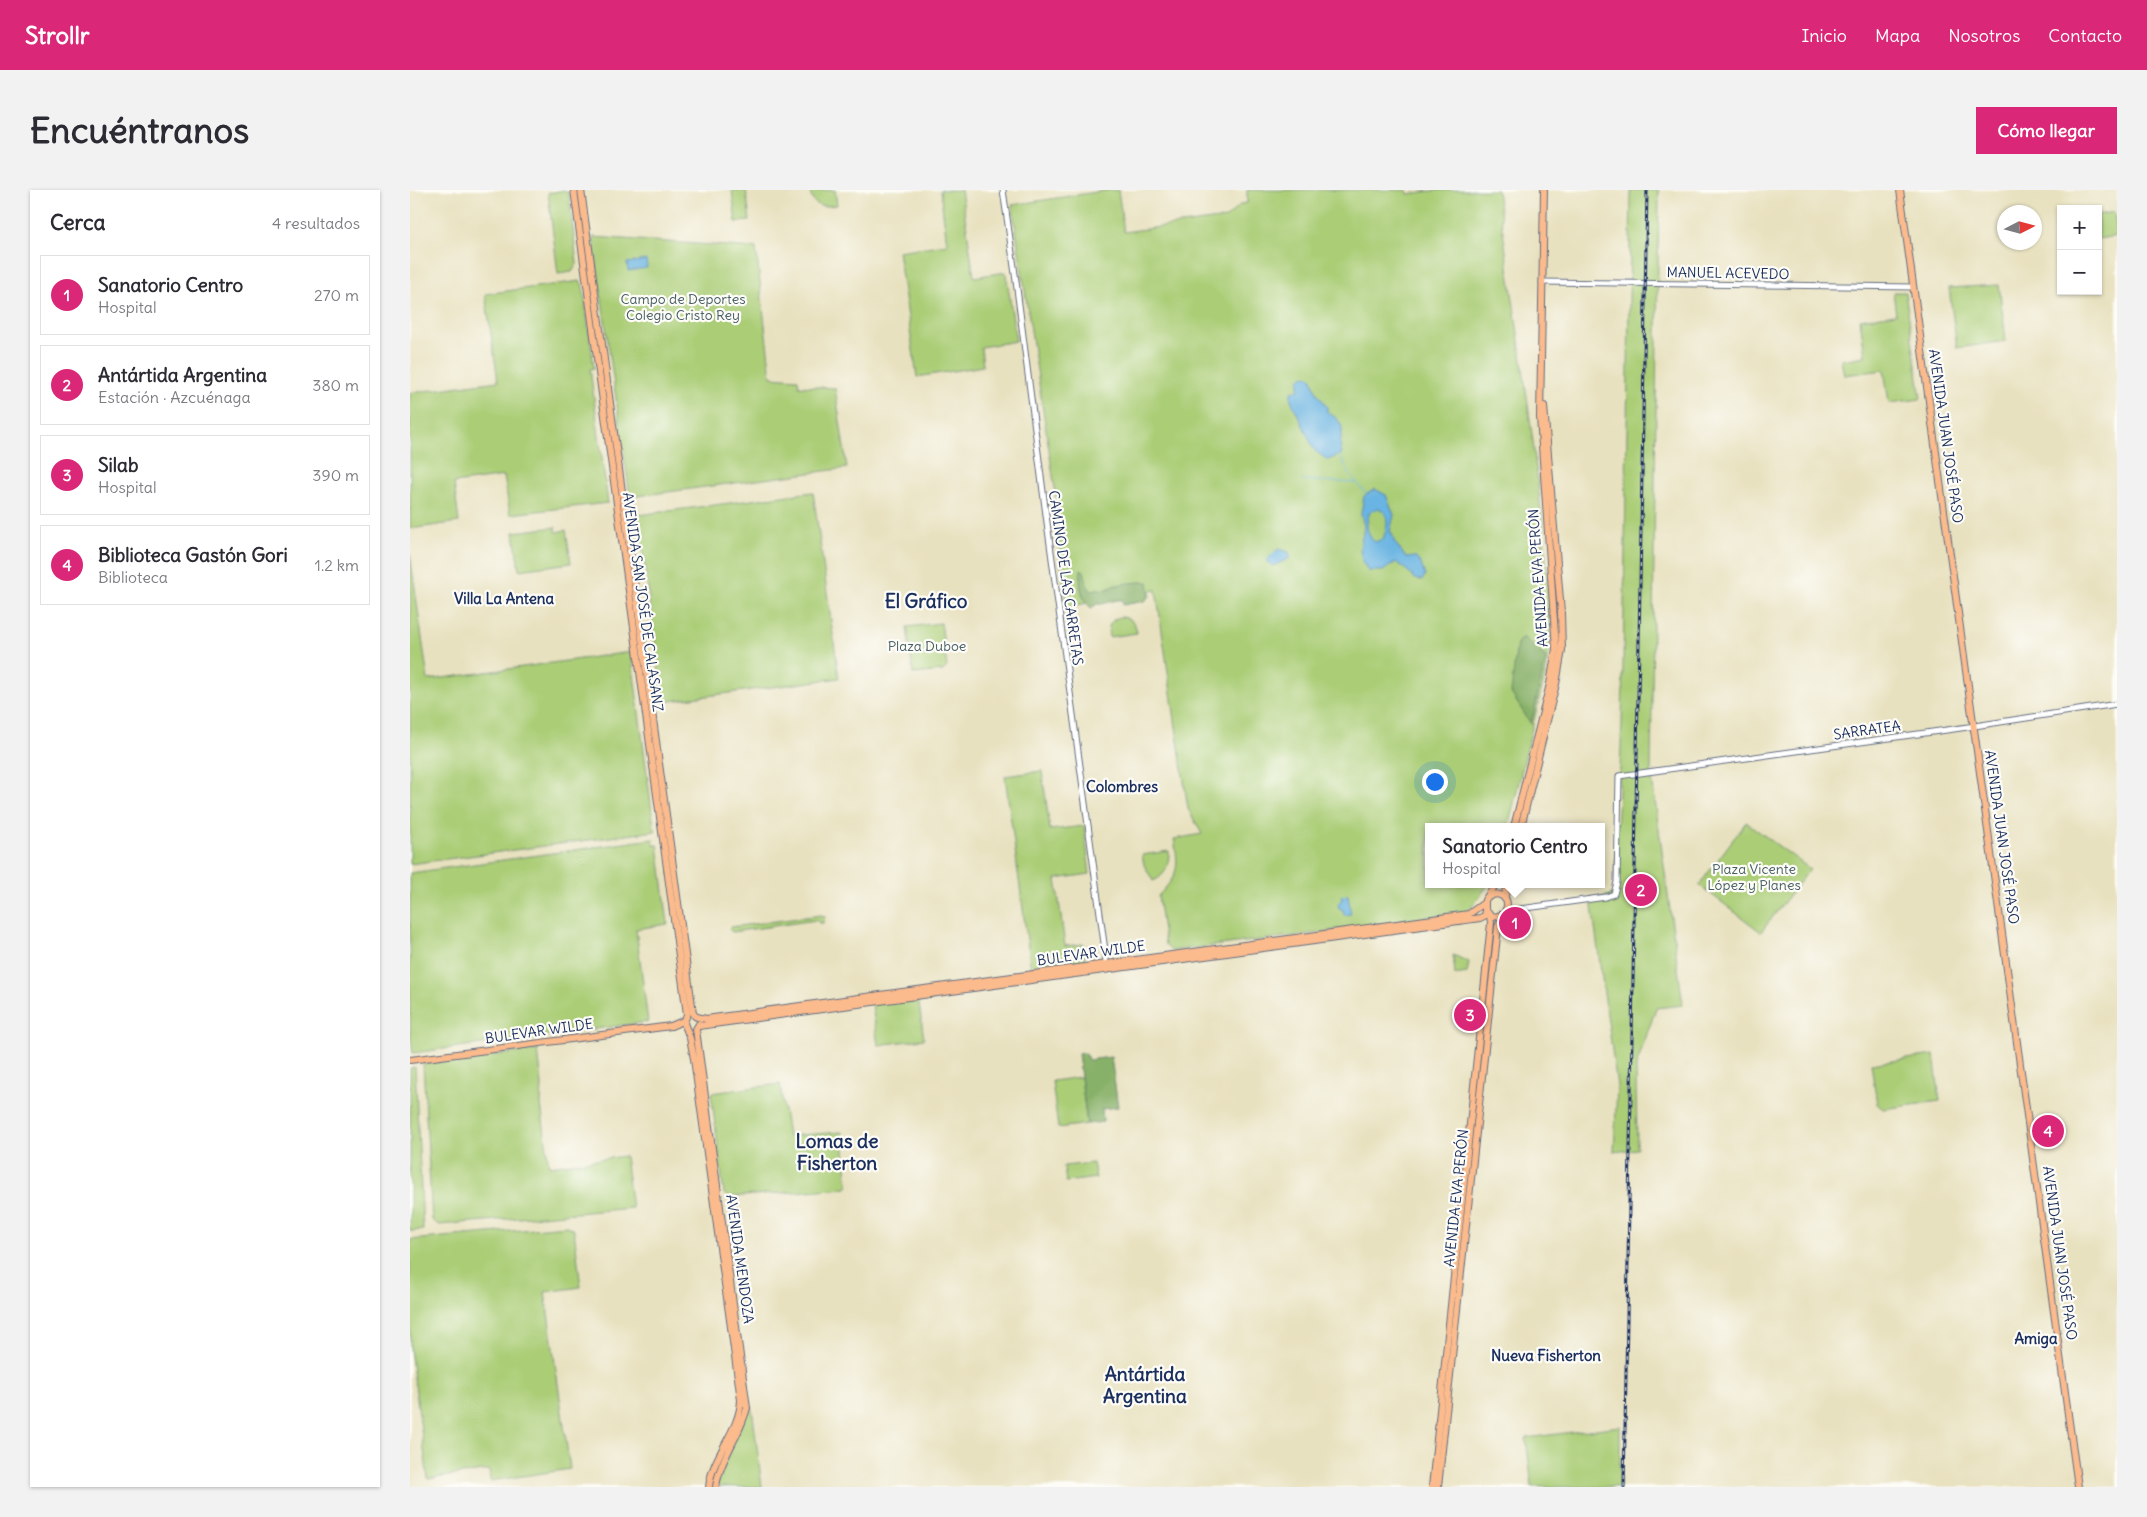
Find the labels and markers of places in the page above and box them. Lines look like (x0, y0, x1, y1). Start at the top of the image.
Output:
pin: 2 (1625, 871, 1657, 909)
pin: 1 (1499, 904, 1531, 942)
pin: 3 (1454, 996, 1486, 1034)
pin: 4 (2032, 1112, 2064, 1150)

